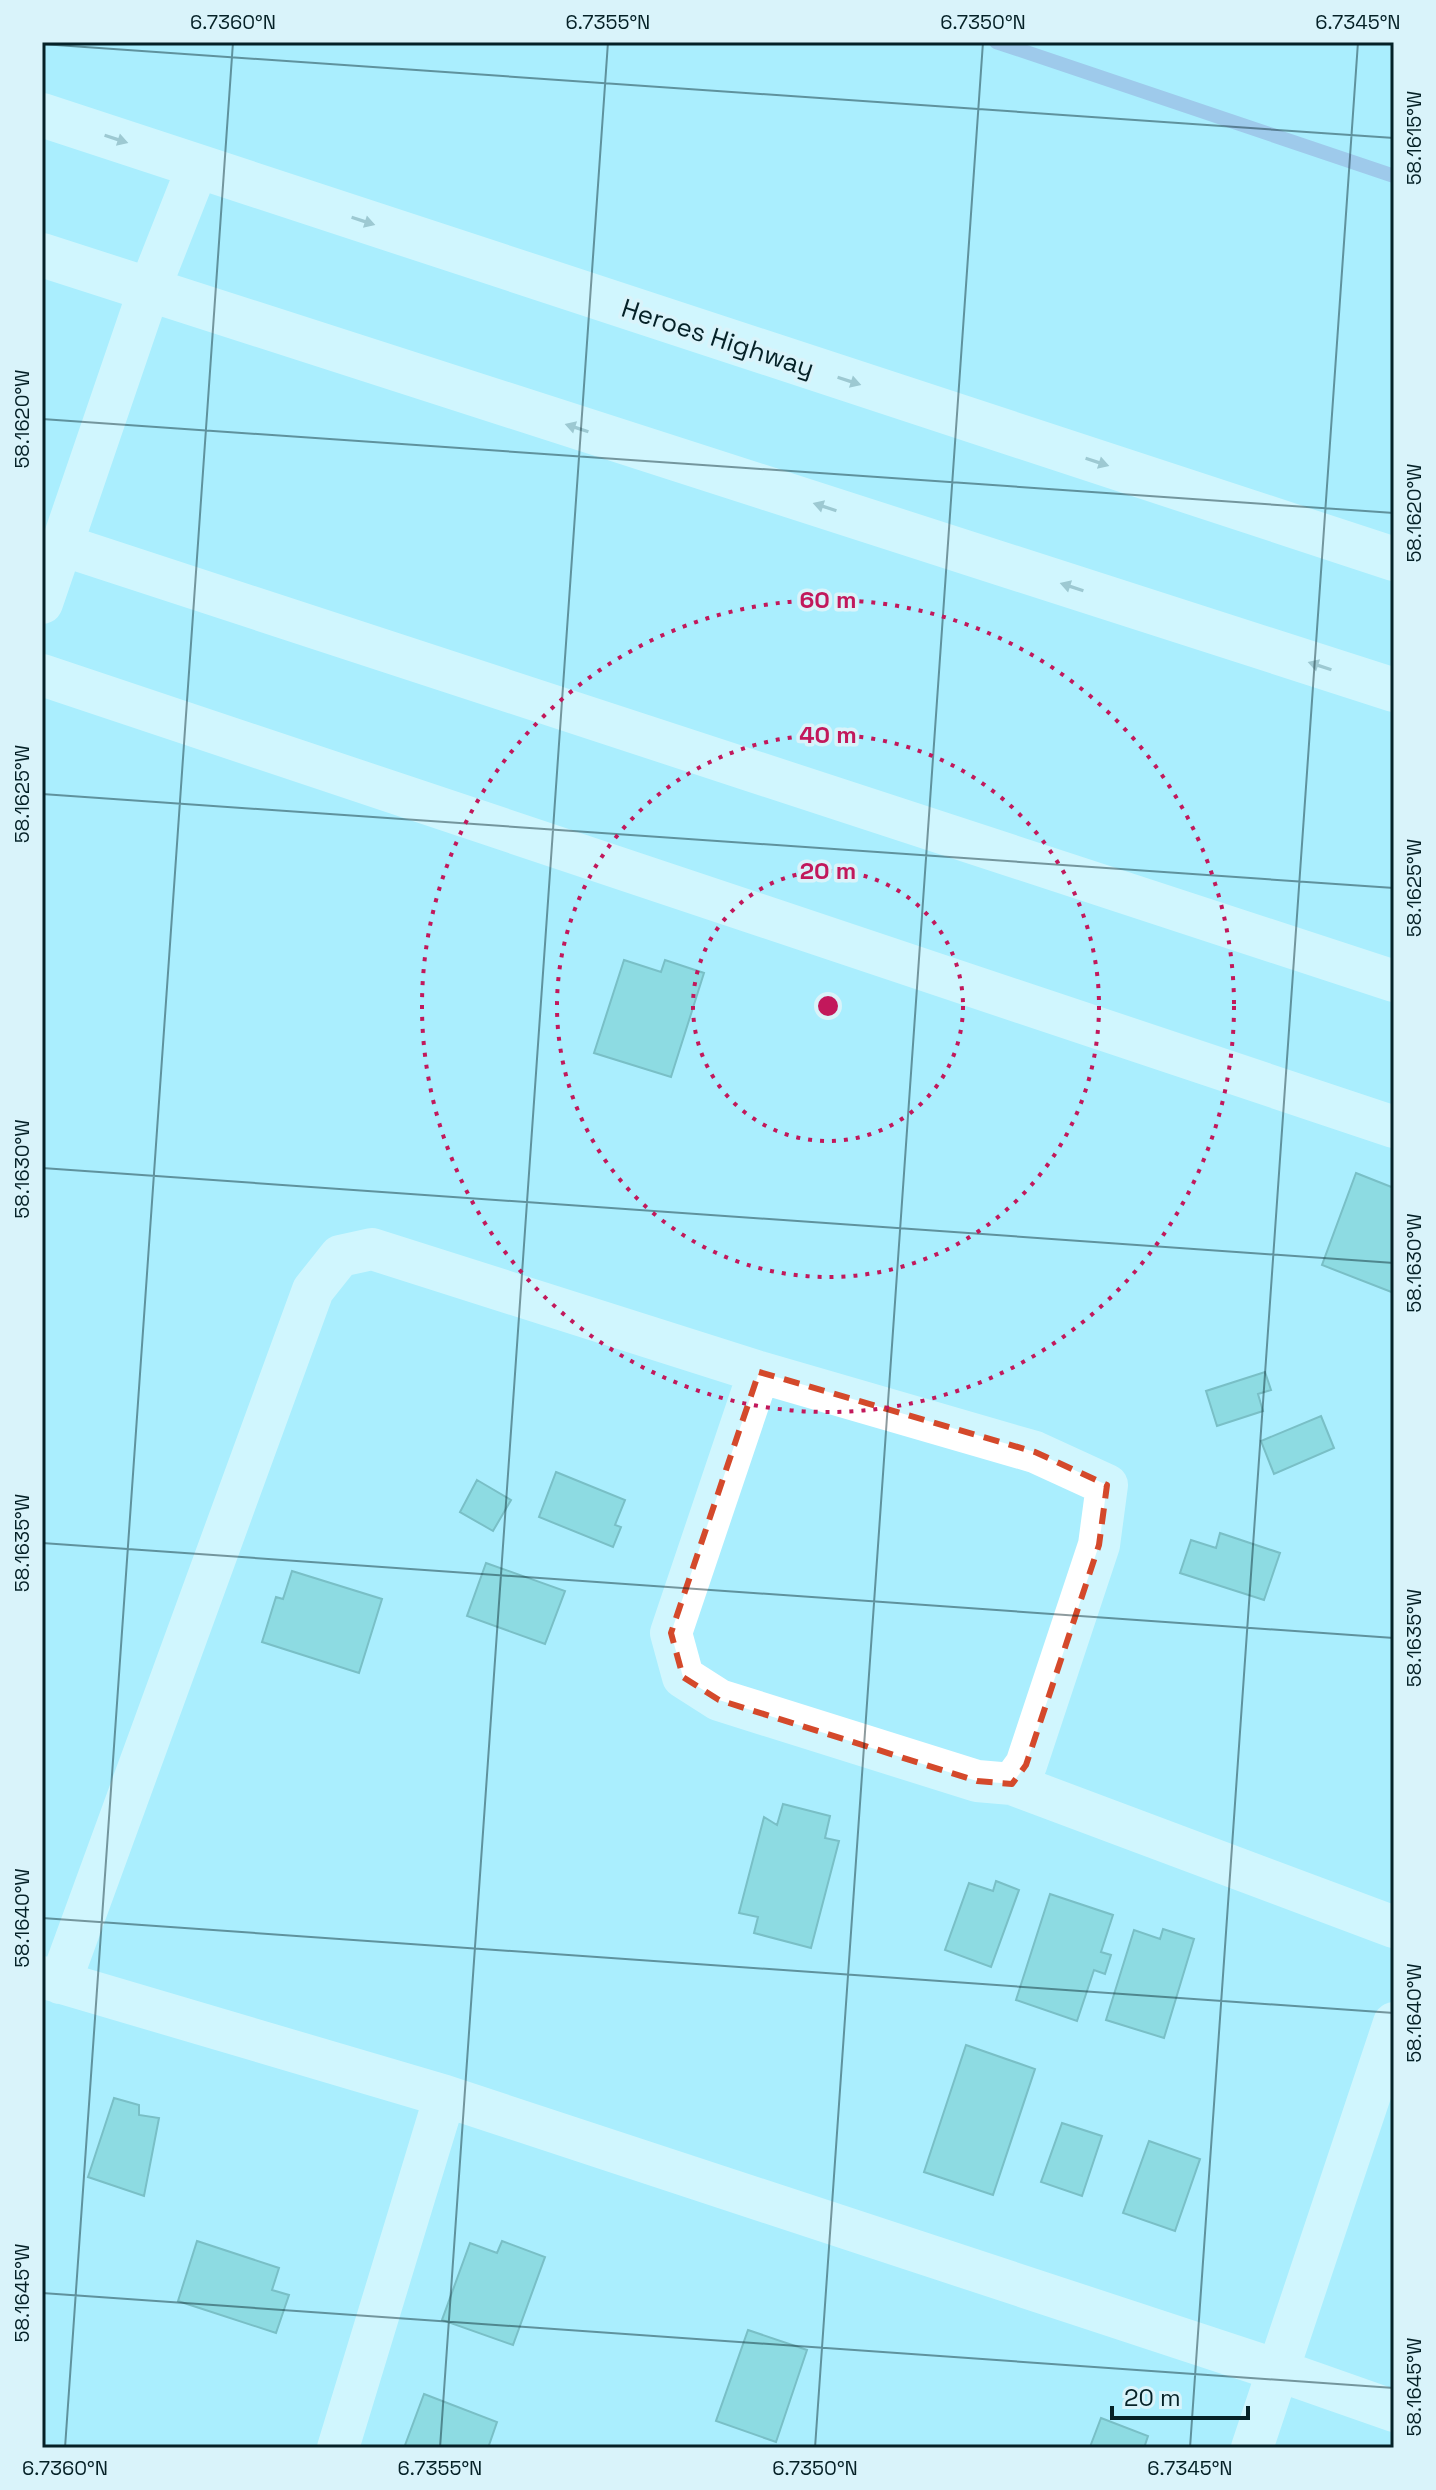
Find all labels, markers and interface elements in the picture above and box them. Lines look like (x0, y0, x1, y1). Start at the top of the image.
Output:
text: 6.7360°N (190, 9, 276, 35)
text: 6.7355°N (566, 9, 650, 35)
text: 6.7350°N (940, 9, 1026, 35)
text: 6.7345°N (1315, 9, 1401, 35)
text: 58.1615°W (1401, 91, 1427, 185)
one-way arrow (104, 134, 128, 146)
one-way arrow (351, 215, 375, 227)
street label: Heroes Highway (617, 291, 819, 385)
text: 58.1620°W (9, 369, 35, 469)
one-way arrow (838, 376, 862, 388)
one-way arrow (565, 421, 589, 433)
one-way arrow (1085, 456, 1109, 468)
text: 58.1620°W (1401, 463, 1427, 563)
one-way arrow (812, 500, 836, 513)
one-way arrow (1060, 580, 1084, 592)
text: 60 m (800, 584, 856, 615)
one-way arrow (1307, 660, 1331, 672)
text: 40 m (799, 719, 857, 750)
text: 58.1625°W (9, 745, 35, 843)
text: 58.1625°W (1401, 839, 1427, 937)
text: 20 m (800, 855, 856, 886)
centre of rings (814, 992, 842, 1020)
text: 58.1630°W (9, 1119, 35, 1219)
text: 58.1630°W (1401, 1213, 1427, 1313)
text: 58.1635°W (9, 1494, 35, 1592)
text: 58.1635°W (1401, 1589, 1427, 1687)
text: 58.1640°W (9, 1868, 35, 1968)
text: 58.1640°W (1401, 1963, 1427, 2063)
text: 58.1645°W (9, 2244, 35, 2342)
text: 58.1645°W (1401, 2338, 1427, 2436)
scale bar (1112, 2370, 1248, 2420)
text: 20 m (1124, 2382, 1181, 2413)
text: 6.7360°N (22, 2455, 108, 2481)
text: 6.7355°N (398, 2455, 482, 2481)
text: 6.7350°N (772, 2455, 858, 2481)
text: 6.7345°N (1147, 2455, 1233, 2481)

